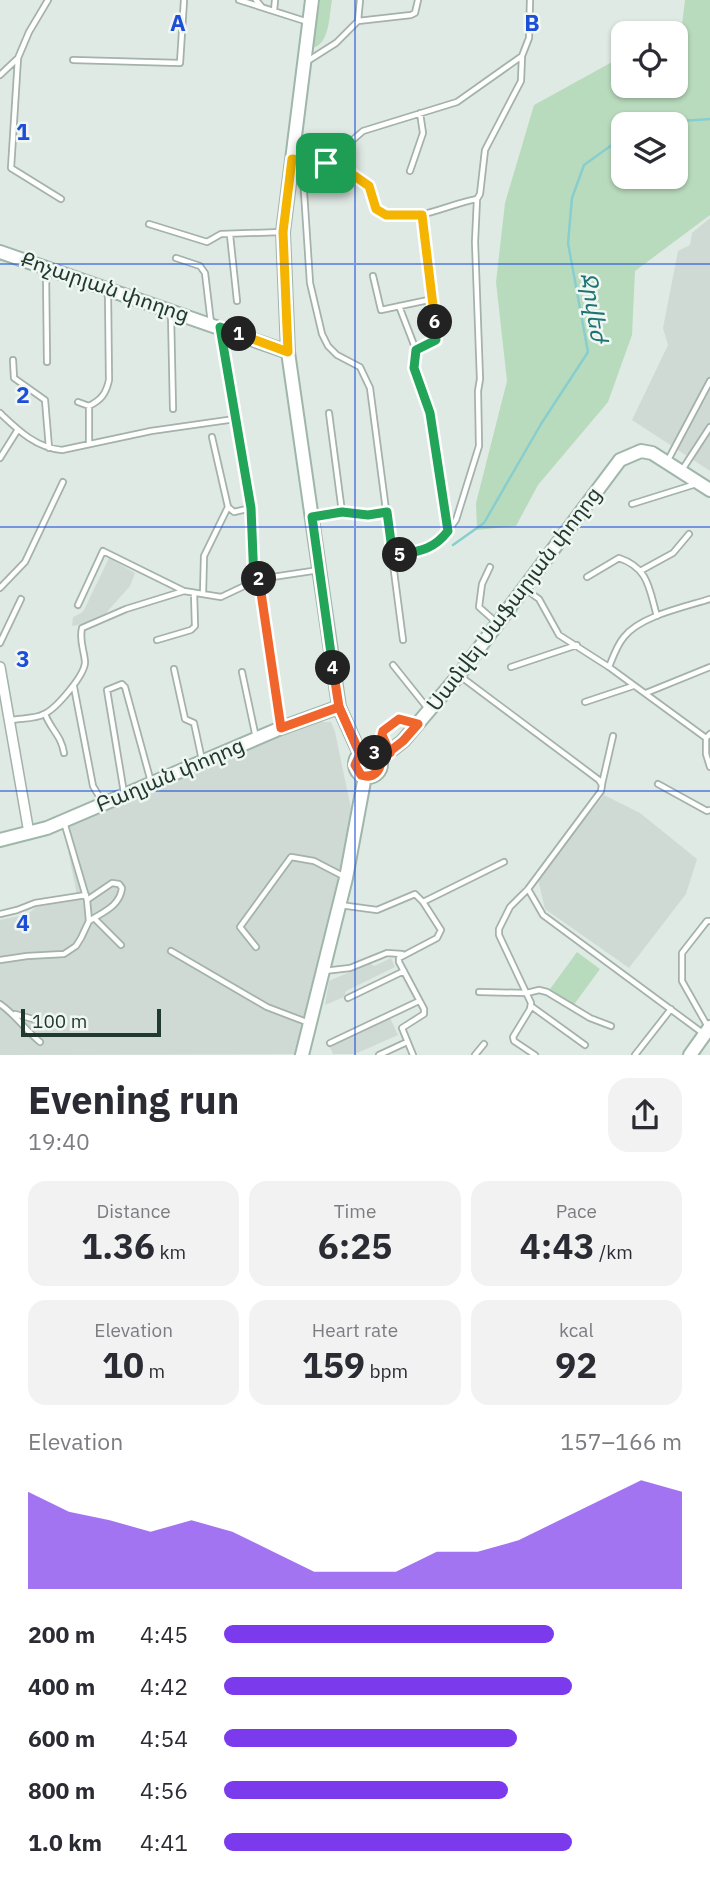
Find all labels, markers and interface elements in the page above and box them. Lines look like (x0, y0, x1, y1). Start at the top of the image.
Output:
text: A (170, 7, 186, 37)
text: B (524, 7, 540, 37)
map controls (611, 21, 688, 189)
button: locate (611, 21, 688, 98)
button: layers (611, 112, 688, 189)
text: 1 (16, 116, 30, 146)
pin (296, 133, 356, 193)
icon: arrive (307, 144, 345, 182)
street label: Քոչարյան փողոց (17, 244, 193, 328)
water label: Ջրվեժ (575, 270, 616, 347)
pin: 6 (418, 304, 452, 340)
text: 6 (429, 309, 440, 333)
pin: 1 (222, 316, 256, 352)
text: 1 (233, 321, 244, 345)
text: 2 (16, 379, 30, 409)
street label: Սամվել Սաֆարյան փողոց (419, 480, 607, 716)
pin: 5 (382, 538, 418, 572)
text: 5 (394, 542, 405, 566)
pin: 2 (242, 562, 276, 596)
text: 2 (253, 566, 264, 590)
text: 3 (16, 643, 30, 673)
pin: 4 (316, 650, 350, 686)
text: 4 (327, 655, 338, 679)
street label: Բաղյան փողոց (91, 730, 248, 818)
pin: 3 (358, 736, 392, 770)
text: 3 (369, 740, 380, 764)
text: 4 (16, 907, 30, 937)
scale bar (21, 1006, 161, 1037)
text: 100 m (32, 1009, 87, 1033)
text: Evening run (28, 1075, 239, 1124)
button: share (608, 1078, 682, 1152)
text: 19:40 (28, 1126, 90, 1156)
text: Distance (97, 1199, 171, 1223)
text: Time (334, 1199, 376, 1223)
text: Pace (556, 1199, 597, 1223)
text: 1.36 (81, 1223, 155, 1269)
text: 6:25 (318, 1223, 392, 1269)
text: 4:43 (520, 1223, 594, 1269)
text: km (155, 1240, 186, 1264)
text: /km (594, 1240, 633, 1264)
text: Elevation (94, 1318, 173, 1342)
text: Heart rate (312, 1318, 398, 1342)
text: kcal (559, 1318, 594, 1342)
text: 10 (102, 1342, 144, 1388)
text: 159 (302, 1342, 365, 1388)
text: 92 (555, 1342, 597, 1388)
text: m (144, 1359, 165, 1383)
text: bpm (365, 1359, 408, 1383)
text: Elevation (28, 1426, 123, 1456)
text: 157–166 m (560, 1426, 682, 1456)
text: 200 m (28, 1619, 95, 1649)
text: 4:45 (140, 1619, 188, 1649)
text: 400 m (28, 1671, 95, 1701)
text: 4:42 (140, 1671, 188, 1701)
text: 600 m (28, 1723, 95, 1753)
text: 4:54 (140, 1723, 188, 1753)
text: 800 m (28, 1775, 95, 1805)
text: 4:56 (140, 1775, 188, 1805)
text: 1.0 km (28, 1827, 102, 1857)
text: 4:41 (140, 1827, 188, 1857)

